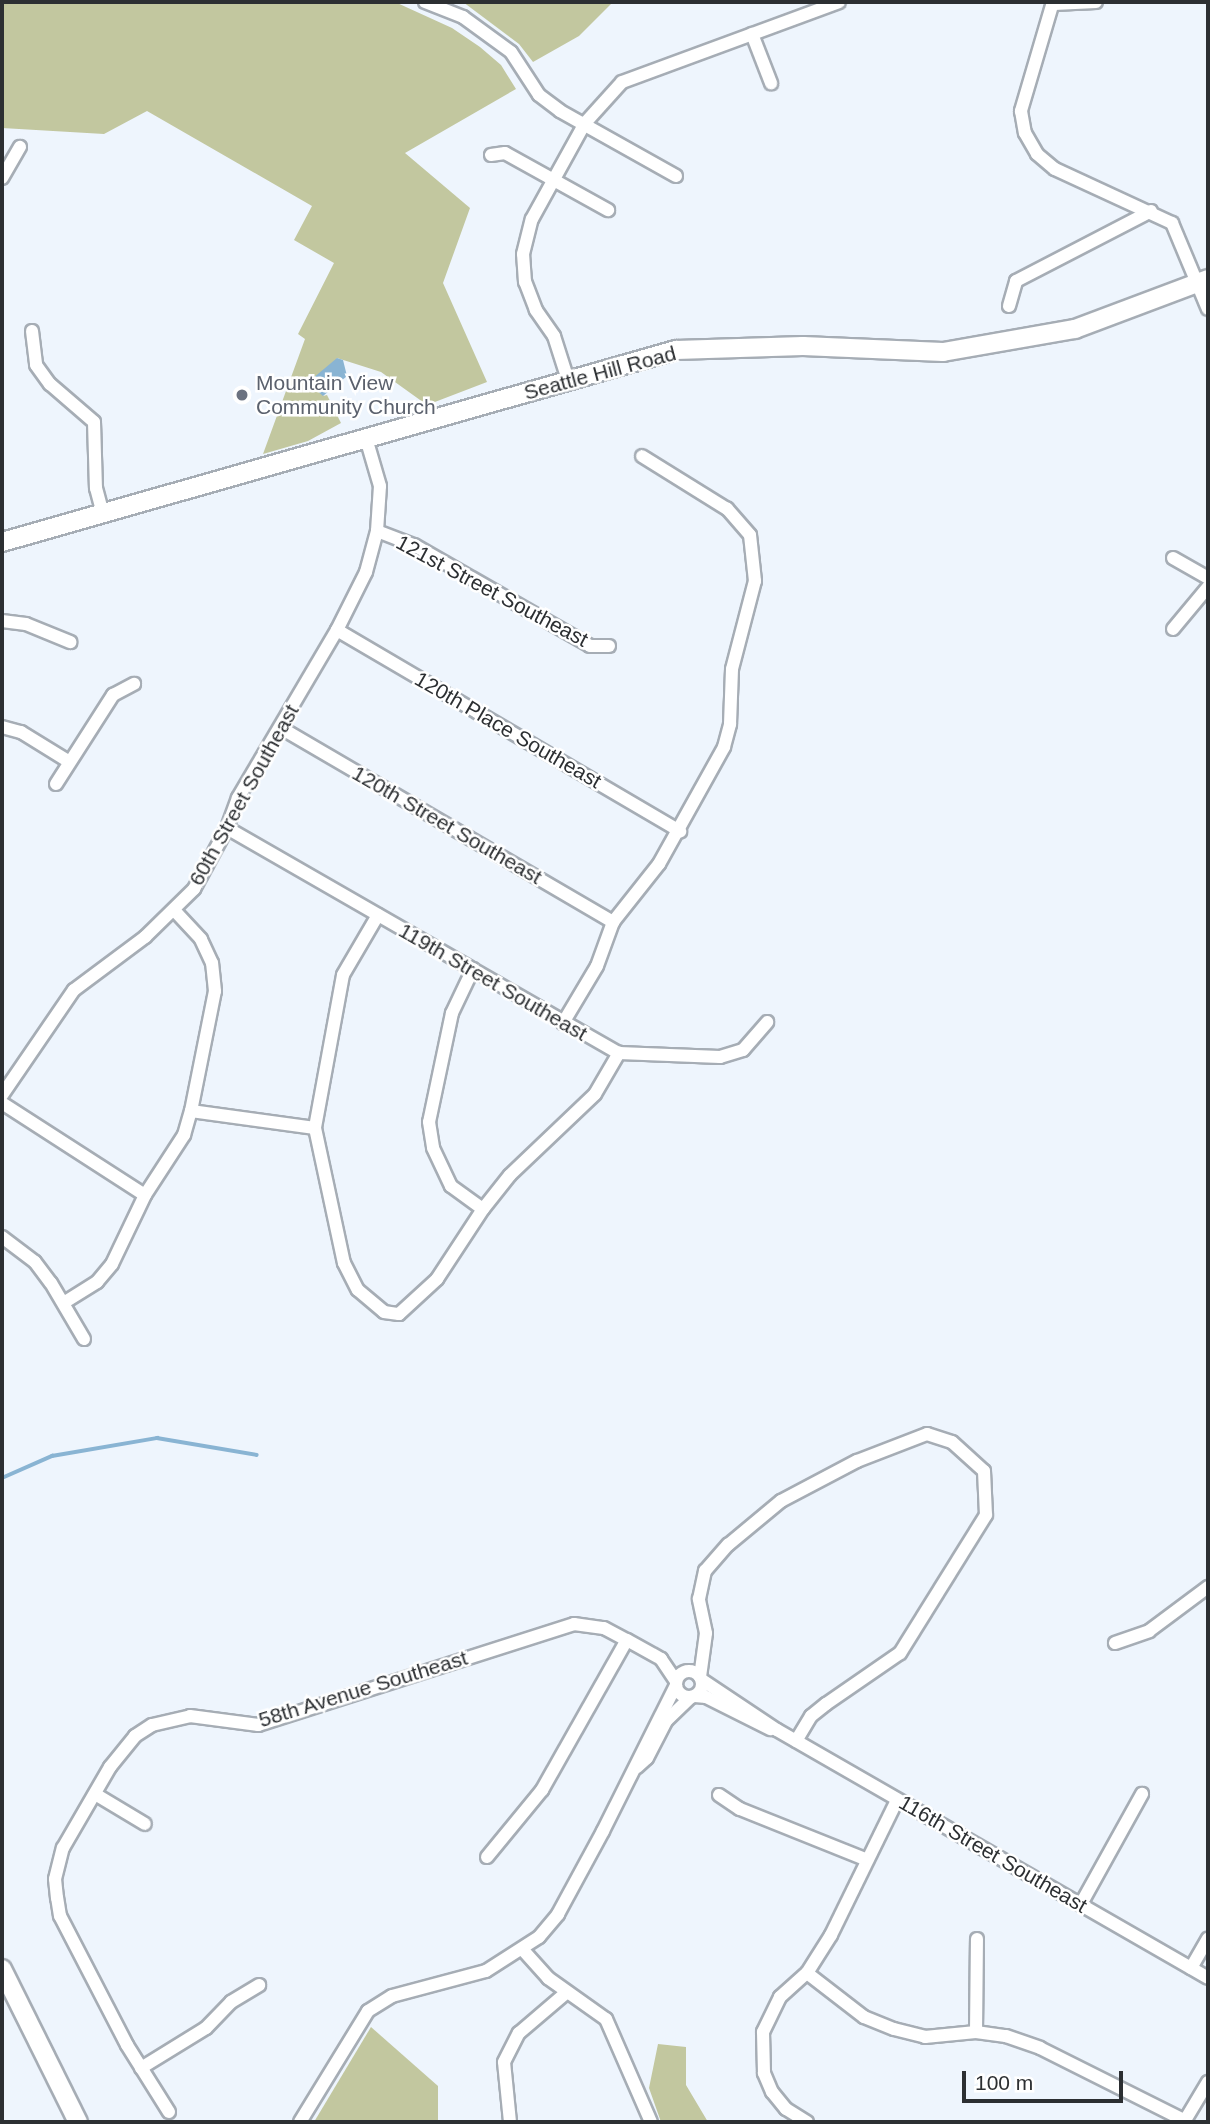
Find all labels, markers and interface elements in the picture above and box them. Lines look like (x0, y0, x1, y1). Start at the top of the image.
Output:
street label: Seattle Hill Road (521, 341, 679, 405)
place label: Mountain View Community Church (256, 370, 436, 420)
marker: Mountain View Community Church (234, 387, 250, 403)
street label: 121st Street Southeast (392, 530, 592, 652)
street label: 120th Place Southeast (410, 666, 606, 794)
street label: 60th Street Southeast (184, 700, 304, 890)
street label: 120th Street Southeast (348, 760, 546, 890)
street label: 119th Street Southeast (394, 918, 592, 1046)
street label: 58th Avenue Southeast (255, 1645, 471, 1733)
street label: 116th Street Southeast (894, 1790, 1092, 1918)
scale bar (965, 2058, 1126, 2102)
text: 100 m (975, 2071, 1033, 2094)

